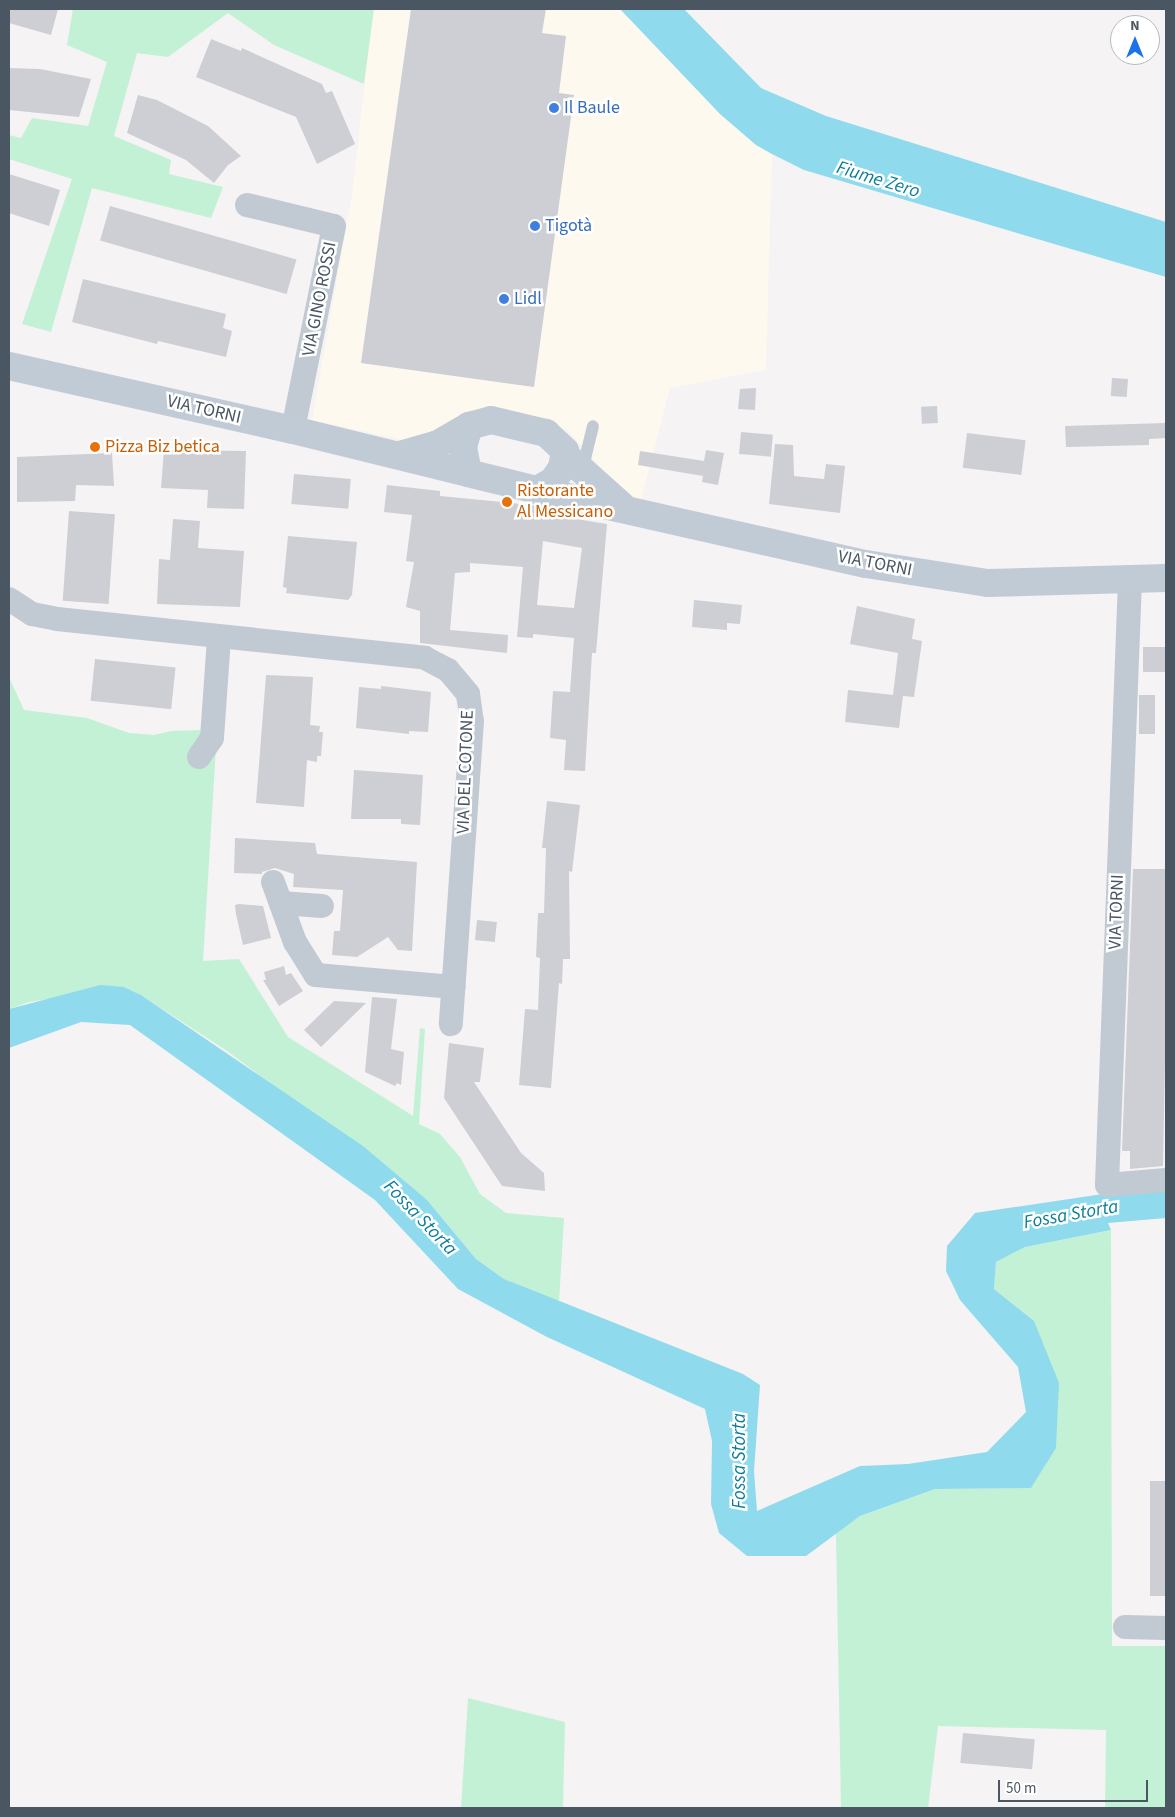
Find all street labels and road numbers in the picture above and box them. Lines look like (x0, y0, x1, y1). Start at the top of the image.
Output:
street label: VIA GINO ROSSI (298, 240, 342, 358)
street label: VIA TORNI (165, 391, 243, 429)
street label: VIA TORNI (836, 546, 914, 582)
street label: VIA DEL COTONE (453, 710, 479, 834)
street label: VIA TORNI (1105, 874, 1129, 950)

